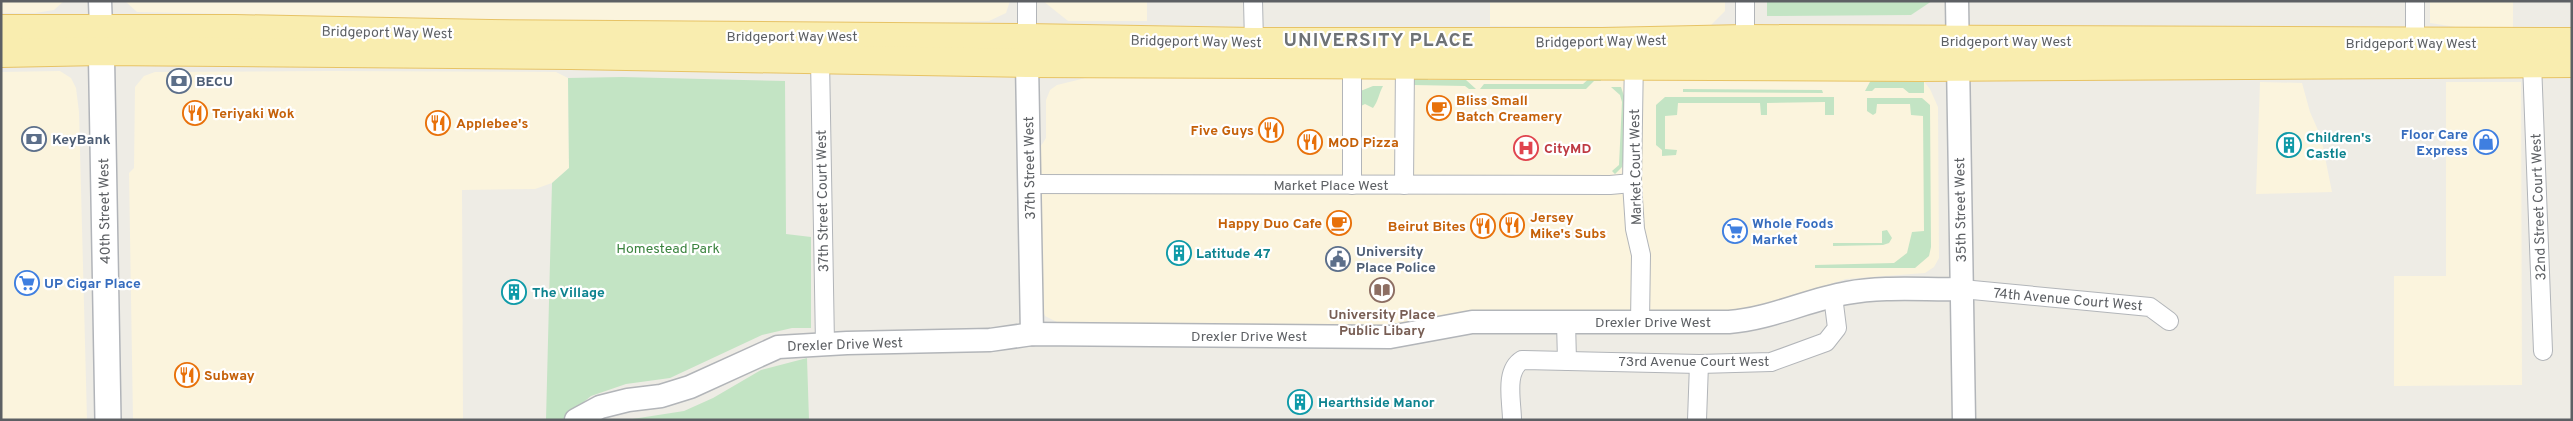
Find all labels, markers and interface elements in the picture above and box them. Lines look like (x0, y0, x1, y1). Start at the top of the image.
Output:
street label: Bridgeport Way West (321, 24, 453, 43)
street label: Bridgeport Way West (726, 29, 858, 46)
district label: UNIVERSITY PLACE (1284, 29, 1474, 53)
street label: Bridgeport Way West (1130, 33, 1262, 52)
street label: Bridgeport Way West (1535, 33, 1667, 52)
street label: Bridgeport Way West (1940, 34, 2072, 51)
street label: Bridgeport Way West (2345, 36, 2477, 53)
bank icon: BECU (166, 68, 192, 94)
place label: BECU (196, 74, 233, 91)
place label: Bliss Small Batch Creamery (1456, 93, 1562, 126)
cafe icon: Bliss Small Batch Creamery (1426, 95, 1452, 121)
restaurant icon: Teriyaki Wok (182, 100, 208, 126)
place label: Teriyaki Wok (212, 106, 295, 123)
street label: Market Court West (1627, 109, 1646, 225)
restaurant icon: Applebee's (425, 110, 451, 136)
place label: Applebee's (456, 116, 528, 133)
street label: 37th Street West (1021, 116, 1040, 220)
restaurant icon: Five Guys (1258, 117, 1284, 143)
place label: Five Guys (1191, 123, 1254, 140)
bank icon: KeyBank (21, 126, 47, 152)
place label: Floor Care Express (2401, 127, 2468, 160)
restaurant icon: MOD Pizza (1297, 129, 1323, 155)
shop icon: Floor Care Express (2473, 129, 2499, 155)
street label: 37th Street Court West (814, 130, 833, 272)
place label: Children's Castle (2306, 130, 2371, 163)
place label: KeyBank (52, 132, 111, 149)
building icon: Children's Castle (2276, 132, 2302, 158)
street label: 32nd Street Court West (2528, 133, 2551, 281)
place label: MOD Pizza (1328, 135, 1399, 152)
hospital icon: CityMD (1513, 135, 1539, 161)
place label: CityMD (1544, 141, 1591, 158)
street label: 35th Street West (1952, 157, 1971, 263)
street label: 40th Street West (96, 158, 115, 264)
street label: Market Place West (1273, 178, 1389, 195)
cafe icon: Happy Duo Cafe (1326, 210, 1352, 236)
place label: Jersey Mike's Subs (1530, 210, 1606, 243)
restaurant icon: Jersey Mike's Subs (1499, 212, 1525, 238)
restaurant icon: Beirut Bites (1470, 213, 1496, 239)
place label: Happy Duo Cafe (1218, 216, 1322, 233)
place label: Whole Foods Market (1752, 216, 1834, 249)
supermarket icon: Whole Foods Market (1722, 218, 1748, 244)
place label: Beirut Bites (1388, 219, 1466, 236)
building icon: Latitude 47 (1166, 240, 1192, 266)
park label: Homestead Park (616, 241, 720, 258)
place label: University Place Police (1356, 244, 1436, 277)
place label: Latitude 47 (1196, 246, 1270, 263)
public building icon: University Place Police (1325, 246, 1351, 272)
supermarket icon: UP Cigar Place (14, 270, 40, 296)
place label: UP Cigar Place (44, 276, 141, 293)
library icon: University Place Public Libary (1369, 277, 1395, 303)
building icon: The Village (501, 279, 527, 305)
place label: The Village (532, 285, 605, 302)
street label: 74th Avenue Court West (1993, 285, 2143, 315)
place label: University Place Public Libary (1328, 307, 1436, 340)
street label: Drexler Drive West (1595, 315, 1711, 332)
street label: Drexler Drive West (1191, 329, 1307, 346)
street label: Drexler Drive West (787, 335, 903, 356)
street label: 73rd Avenue Court West (1619, 354, 1769, 371)
restaurant icon: Subway (174, 362, 200, 388)
place label: Subway (204, 368, 255, 385)
building icon: Hearthside Manor (1287, 389, 1313, 415)
place label: Hearthside Manor (1318, 395, 1435, 412)

